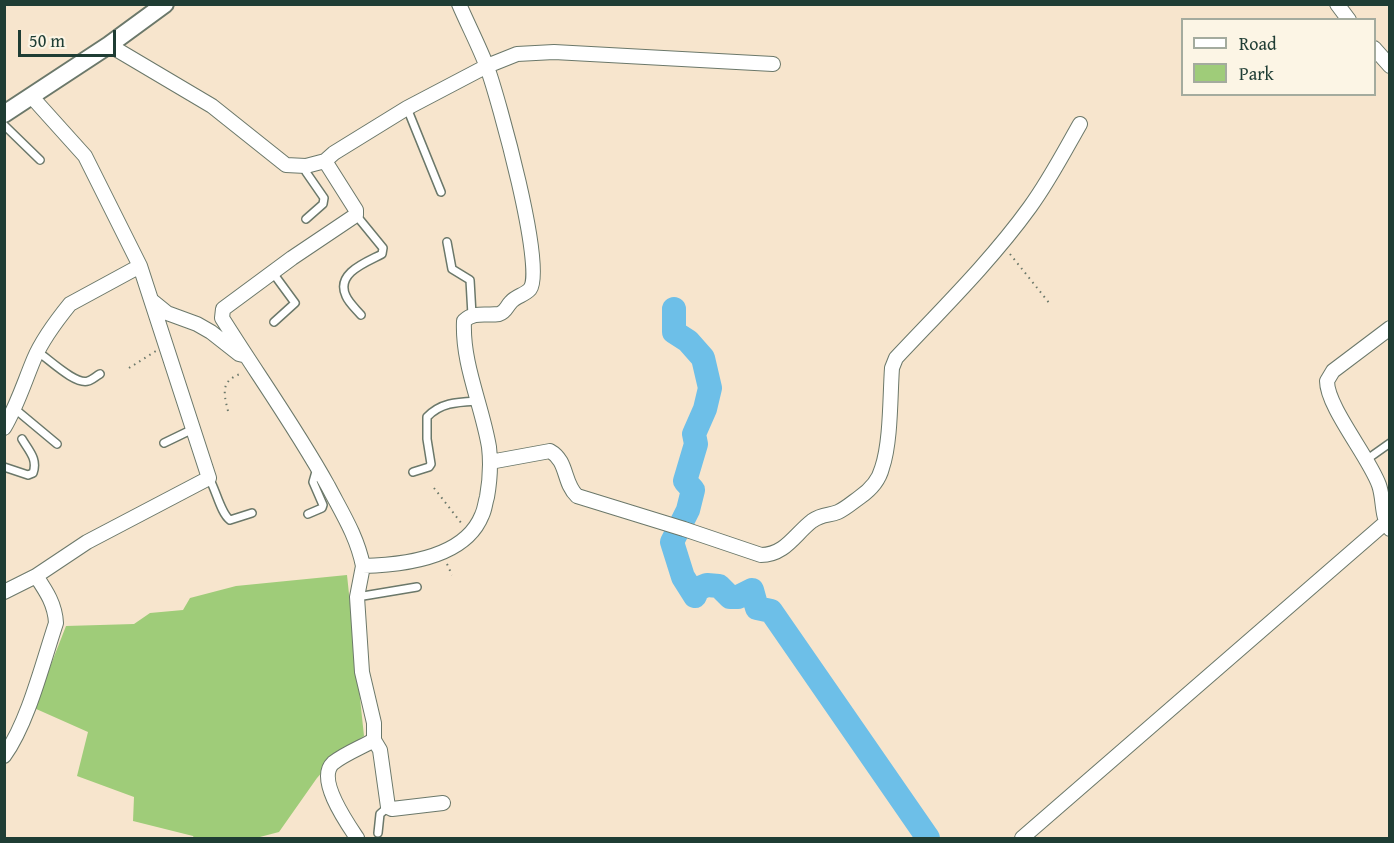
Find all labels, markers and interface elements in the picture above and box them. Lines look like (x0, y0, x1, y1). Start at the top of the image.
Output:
scale bar (21, 18, 118, 56)
legend (1181, 18, 1376, 96)
text: 50 m (29, 27, 65, 54)
text: Road (1239, 30, 1277, 57)
text: Park (1239, 60, 1274, 87)

